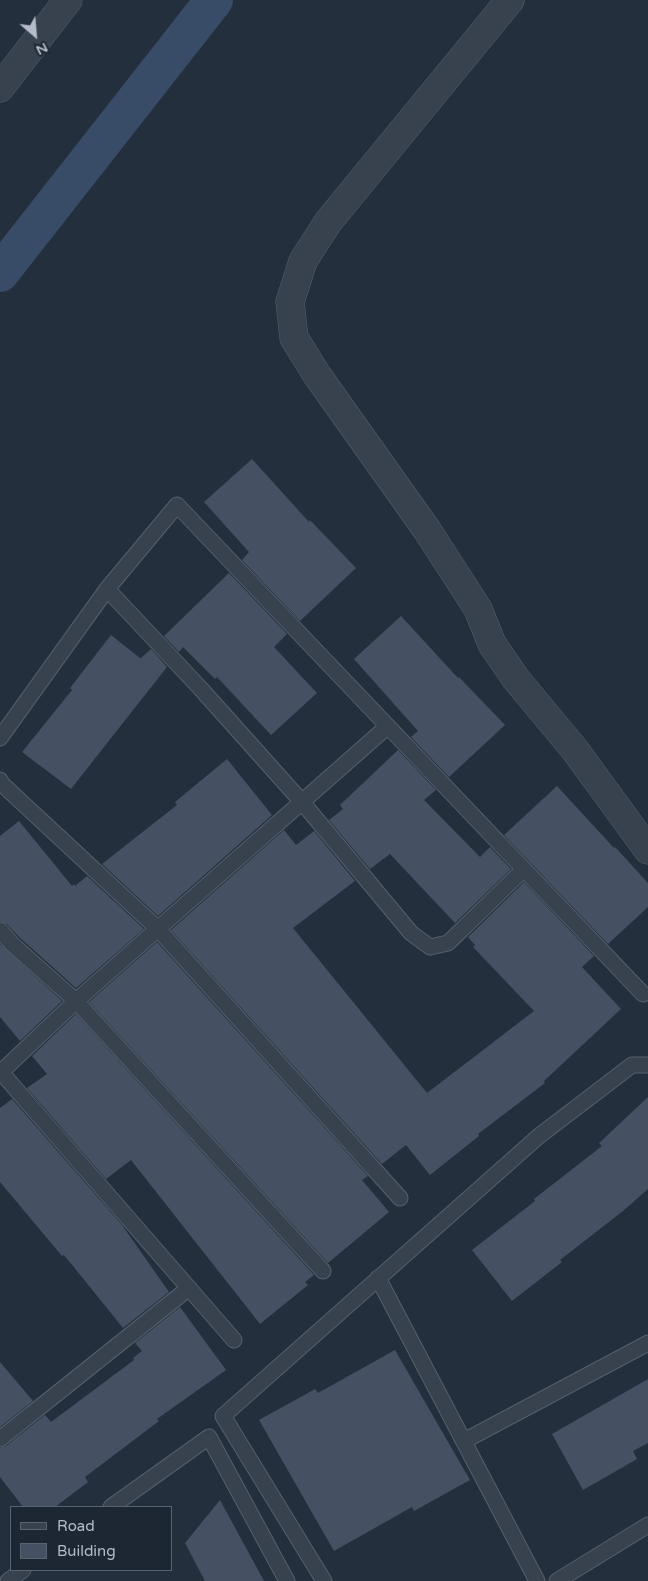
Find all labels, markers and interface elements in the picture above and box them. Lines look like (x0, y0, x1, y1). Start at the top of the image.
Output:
north arrow (10, 10, 60, 60)
text: N (33, 39, 51, 59)
legend (10, 1506, 172, 1571)
text: Road (57, 1517, 95, 1535)
text: Building (57, 1542, 116, 1560)

